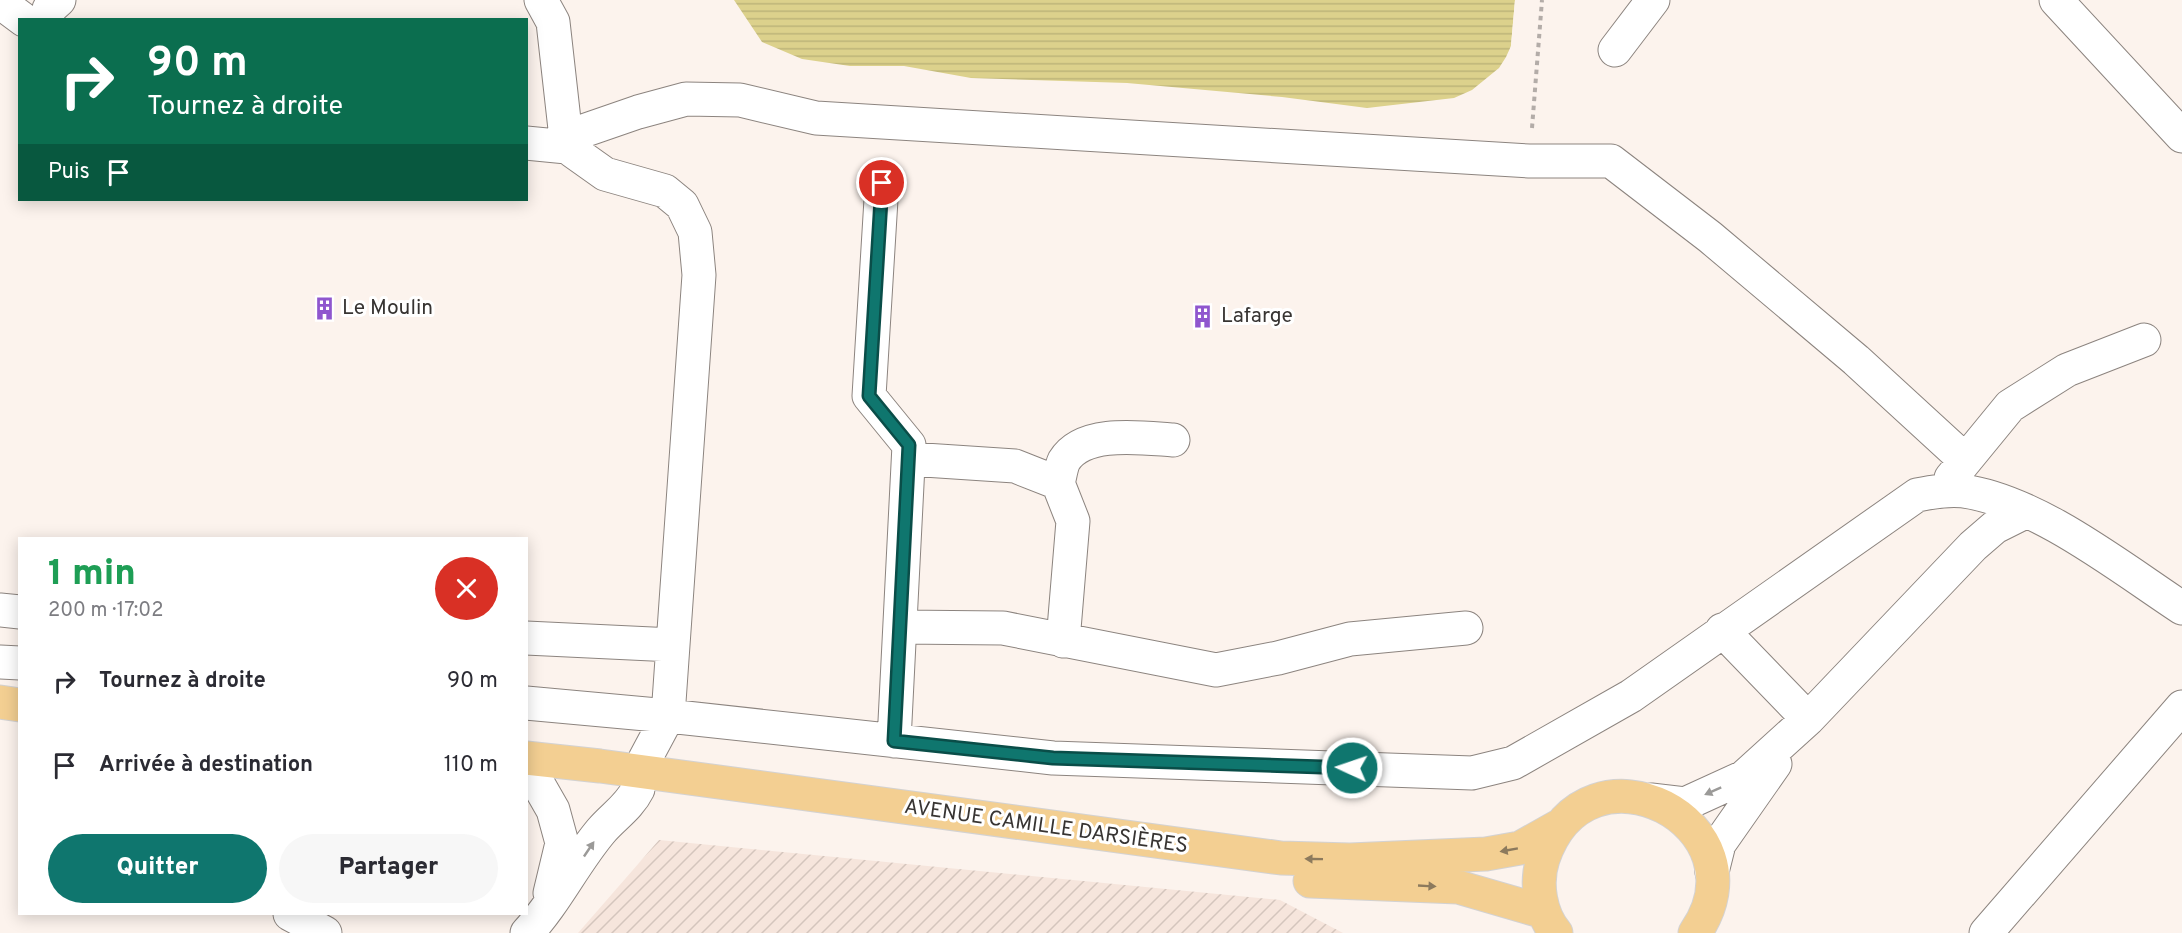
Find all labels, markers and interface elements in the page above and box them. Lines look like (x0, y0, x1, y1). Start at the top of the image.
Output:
text: 90 m (147, 38, 248, 91)
icon: right (48, 42, 126, 120)
text: Tournez à droite (147, 90, 343, 124)
icon: arrive (102, 156, 135, 189)
pin (856, 157, 907, 208)
text: Puis (48, 159, 90, 186)
icon: arrive (865, 166, 898, 199)
building icon: Le Moulin (311, 295, 337, 321)
place label: Le Moulin (342, 295, 433, 322)
building icon: Lafarge (1190, 303, 1216, 329)
place label: Lafarge (1221, 303, 1293, 330)
text: 1 min (48, 552, 136, 598)
button: close (435, 557, 498, 620)
text: 200 m · 17:02 (48, 598, 163, 624)
icon: right (48, 665, 81, 698)
text: Tournez à droite (99, 668, 266, 695)
text: 90 m (447, 668, 498, 695)
position arrow (1320, 736, 1384, 800)
icon: arrive (48, 749, 81, 782)
text: Arrivée à destination (99, 752, 313, 779)
text: 110 m (444, 752, 498, 779)
one-way arrow (1704, 787, 1721, 796)
street label: AVENUE CAMILLE DARSIÈRES (902, 793, 1190, 860)
button: Quitter (48, 834, 267, 903)
button: Partager (279, 834, 498, 903)
one-way arrow (583, 841, 595, 857)
one-way arrow (1499, 846, 1518, 855)
one-way arrow (1305, 854, 1324, 864)
one-way arrow (1417, 881, 1436, 890)

